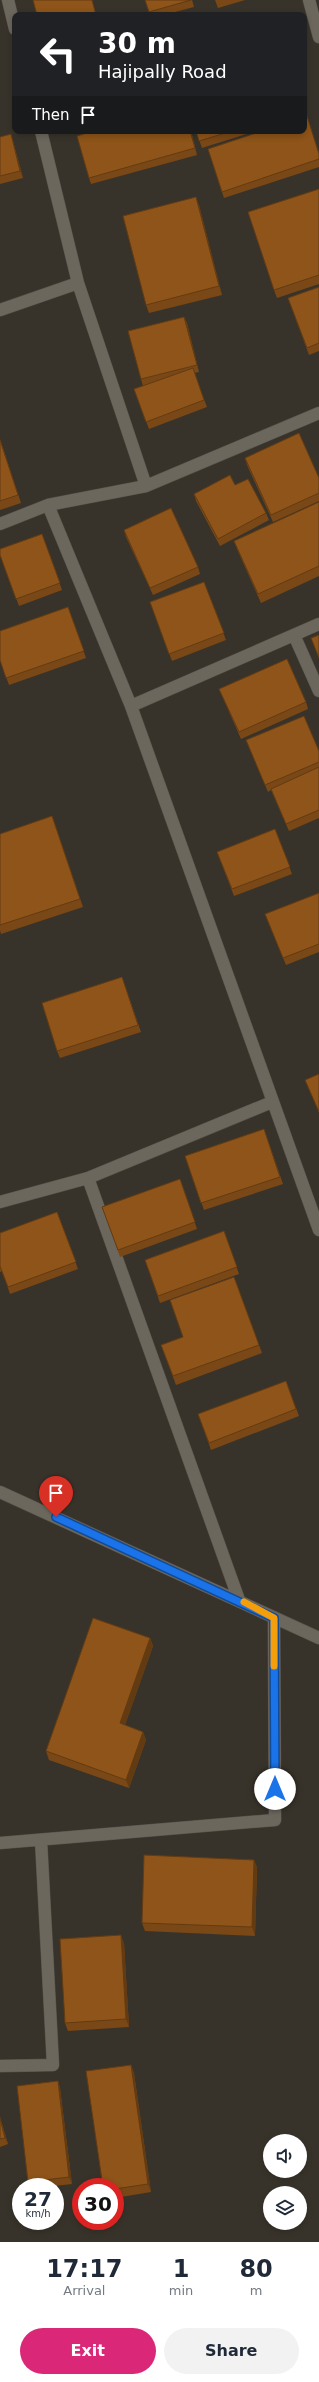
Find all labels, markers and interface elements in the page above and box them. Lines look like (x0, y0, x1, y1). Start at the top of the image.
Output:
text: 30 m (98, 27, 176, 60)
icon: left (32, 28, 84, 80)
text: Hajipally Road (98, 61, 227, 82)
icon: arrive (77, 104, 99, 126)
text: Then (32, 106, 69, 124)
pin (39, 1476, 73, 1517)
icon: arrive (45, 1482, 67, 1504)
position arrow (254, 1768, 296, 1810)
map controls (263, 2134, 307, 2230)
button: sound (263, 2134, 307, 2178)
speed limit sign: 30 (72, 2178, 124, 2230)
button: layers (263, 2186, 307, 2230)
text: 27 (24, 2187, 52, 2211)
text: km/h (25, 2208, 51, 2219)
text: 17:17 (46, 2255, 123, 2283)
text: 1 (173, 2255, 189, 2283)
text: 80 (239, 2255, 273, 2283)
text: Arrival (63, 2283, 105, 2298)
text: min (169, 2283, 193, 2298)
text: m (250, 2283, 262, 2298)
button: Exit (20, 2328, 156, 2374)
button: Share (164, 2328, 299, 2374)

